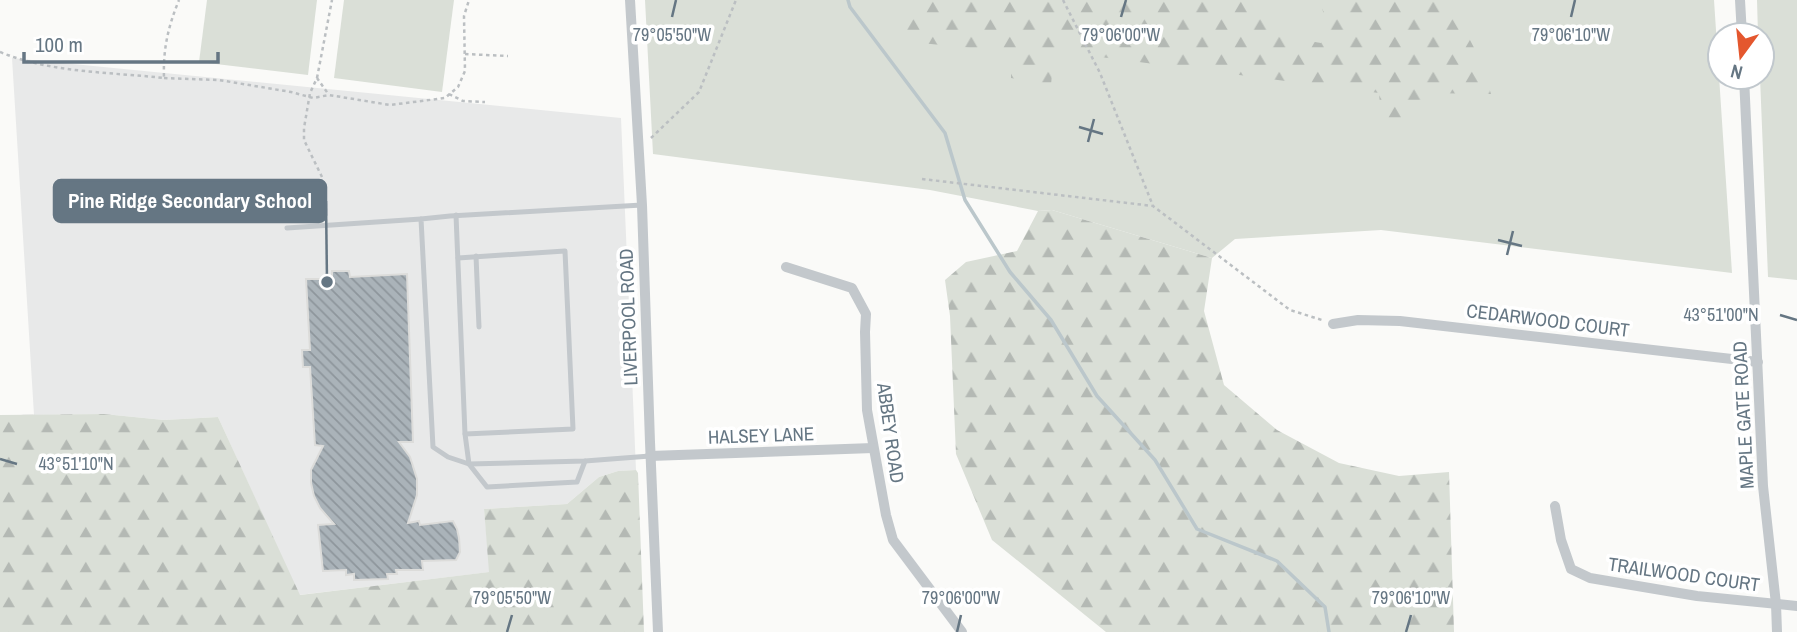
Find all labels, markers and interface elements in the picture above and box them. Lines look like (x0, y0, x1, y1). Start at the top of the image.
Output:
scale bar (24, 21, 219, 65)
north arrow (1706, 21, 1776, 91)
text: 79°05'50"W (633, 22, 711, 47)
text: 79°06'00"W (1082, 22, 1160, 47)
text: 79°06'10"W (1532, 22, 1610, 47)
text: 100 m (35, 30, 83, 59)
text: N (1728, 58, 1745, 86)
callout: Pine Ridge Secondary School (54, 180, 326, 222)
text: Pine Ridge Secondary School (68, 186, 312, 215)
street label: LIVERPOOL ROAD (613, 248, 643, 386)
street label: CEDARWOOD COURT (1465, 297, 1631, 343)
text: 43°51'00"N (1683, 302, 1759, 327)
street label: MAPLE GATE ROAD (1726, 341, 1760, 489)
street label: ABBEY ROAD (871, 380, 911, 485)
street label: HALSEY LANE (707, 420, 815, 450)
text: 43°51'10"N (38, 451, 114, 476)
street label: TRAILWOOD COURT (1607, 551, 1762, 598)
text: 79°05'50"W (473, 585, 551, 610)
text: 79°06'00"W (922, 585, 1000, 610)
text: 79°06'10"W (1372, 585, 1450, 610)

